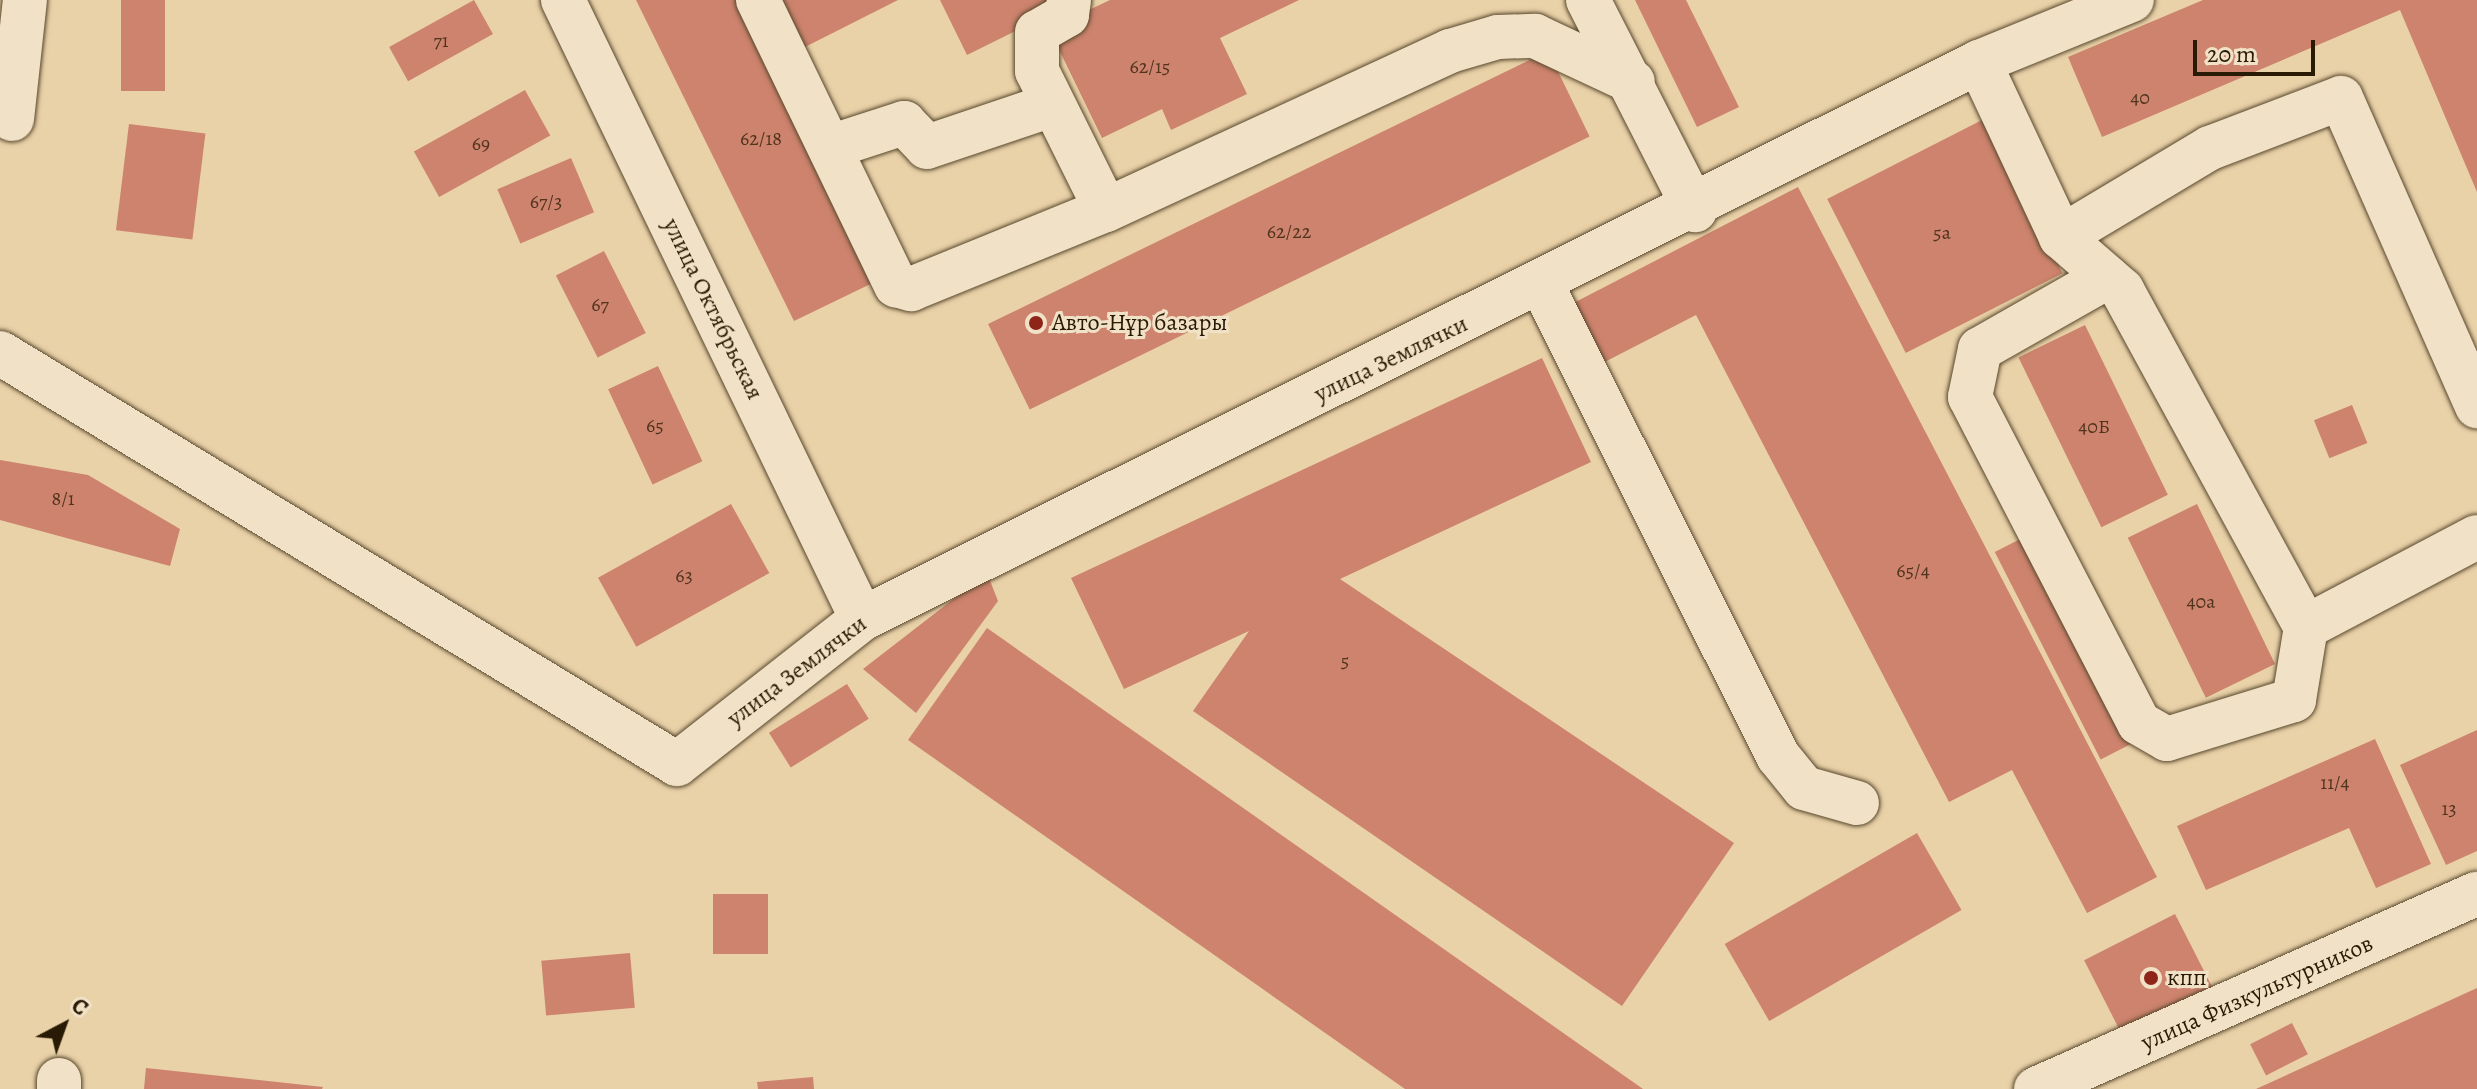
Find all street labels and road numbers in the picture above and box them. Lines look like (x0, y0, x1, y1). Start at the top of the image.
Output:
street label: улица Октябрьская (657, 214, 769, 404)
street label: улица Землячки (1310, 309, 1472, 409)
street label: улица Землячки (722, 609, 872, 733)
street label: улица Физкультурников (2137, 929, 2377, 1057)

